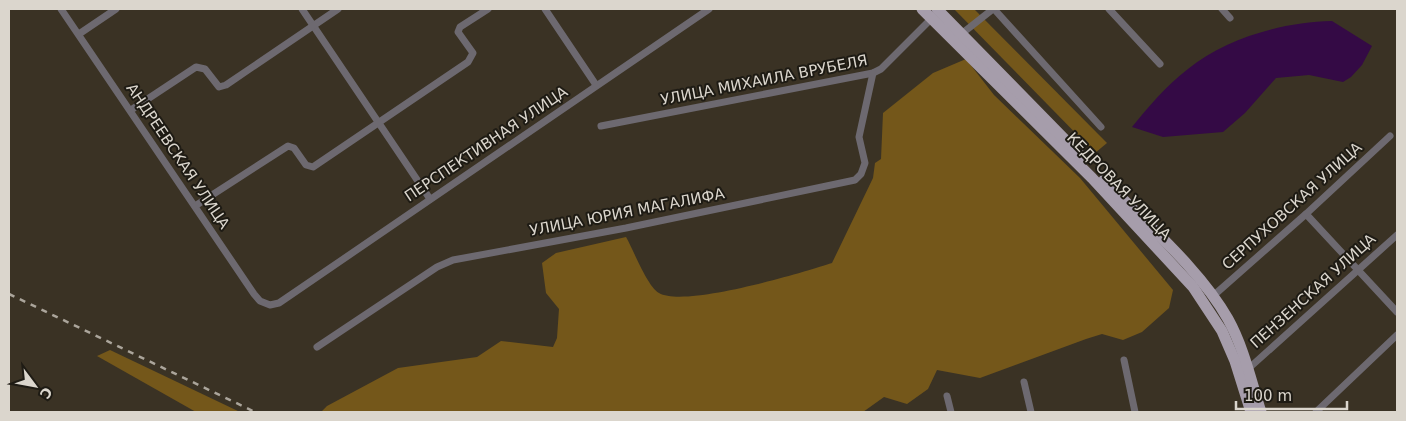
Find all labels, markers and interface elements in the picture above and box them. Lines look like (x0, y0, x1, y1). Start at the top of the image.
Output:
street label: УЛИЦА МИХАИЛА ВРУБЕЛЯ (659, 51, 869, 109)
street label: АНДРЕЕВСКАЯ УЛИЦА (123, 80, 234, 233)
street label: ПЕРСПЕКТИВНАЯ УЛИЦА (401, 82, 571, 205)
street label: КЕДРОВАЯ УЛИЦА (1063, 129, 1175, 244)
street label: СЕРПУХОВСКАЯ УЛИЦА (1218, 138, 1366, 274)
street label: УЛИЦА ЮРИЯ МАГАЛИФА (528, 184, 727, 240)
street label: ПЕНЗЕНСКАЯ УЛИЦА (1247, 229, 1380, 352)
north arrow (10, 361, 60, 411)
scale bar (1236, 378, 1347, 410)
text: С (37, 384, 56, 401)
text: 100 m (1244, 387, 1292, 405)

